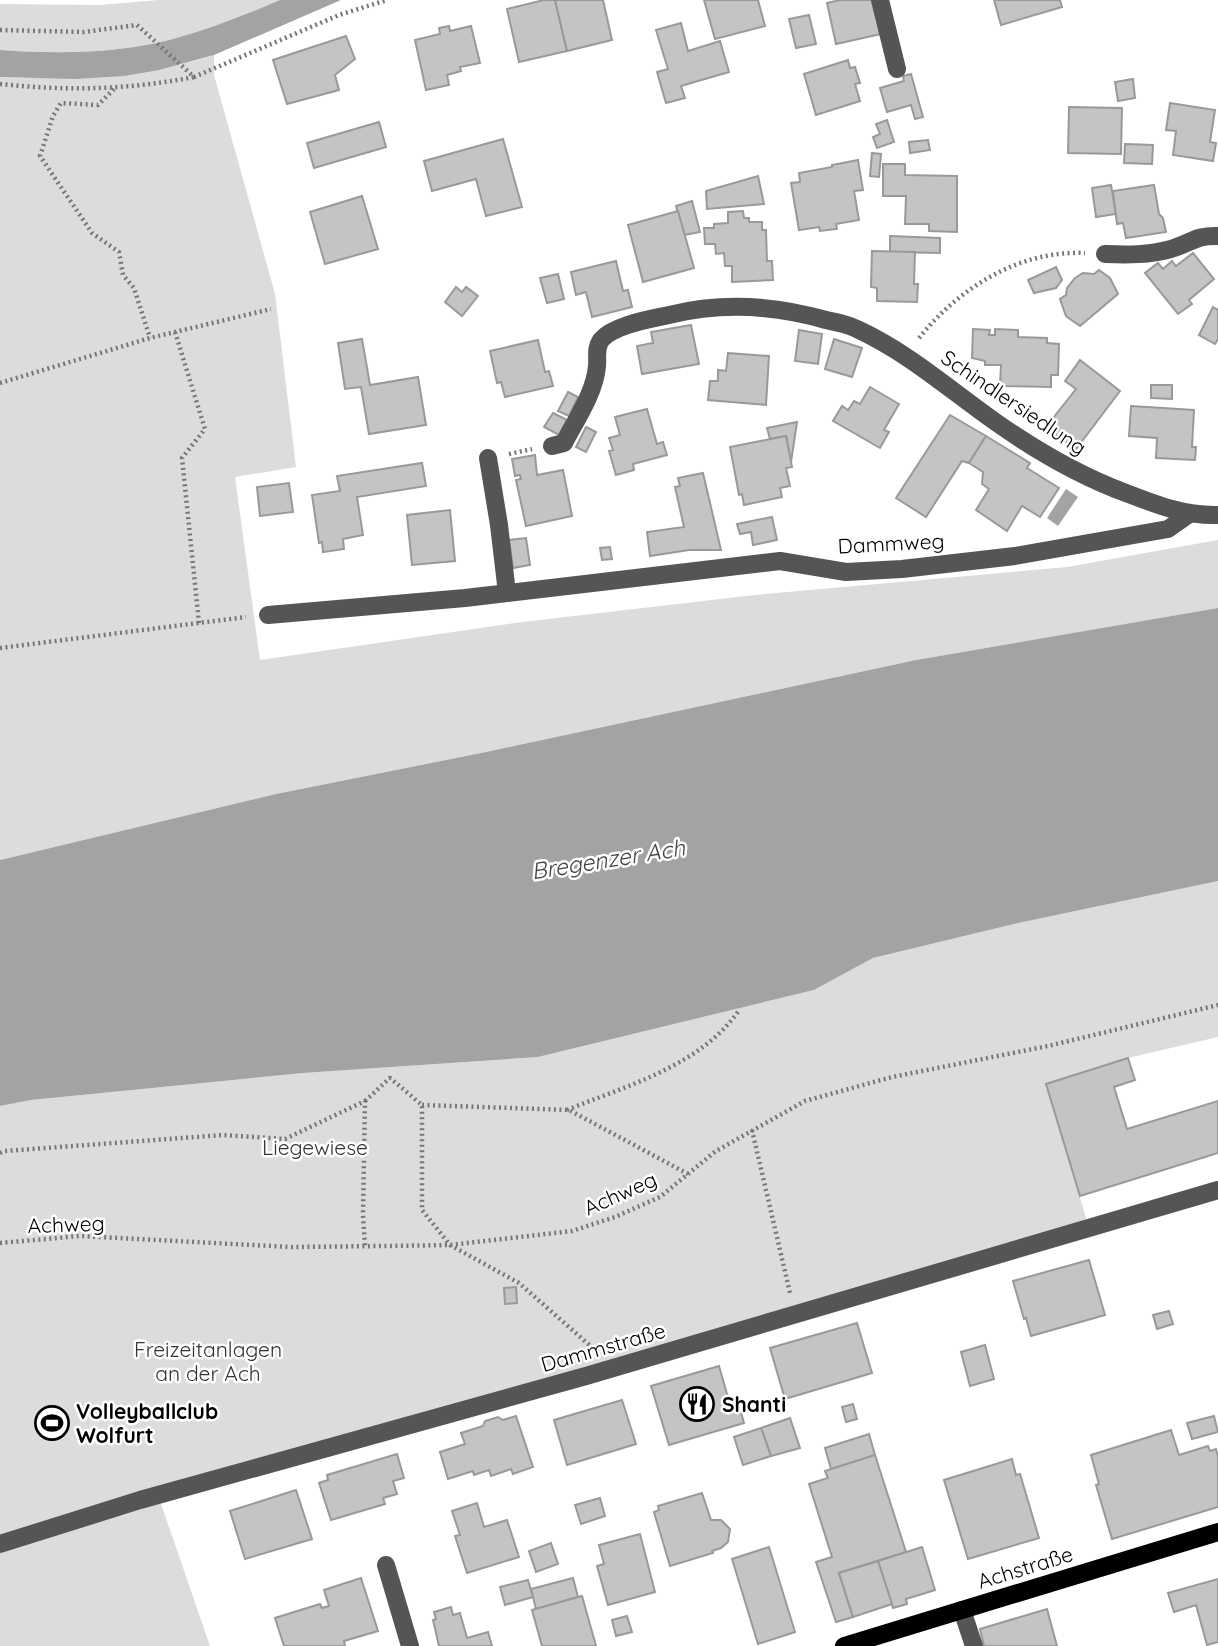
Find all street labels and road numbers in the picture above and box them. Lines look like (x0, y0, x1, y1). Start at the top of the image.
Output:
street label: Schindlersiedlung (937, 344, 1091, 460)
street label: Dammweg (837, 527, 945, 559)
street label: Achweg (580, 1165, 660, 1221)
street label: Achweg (27, 1210, 105, 1238)
street label: Dammstraße (538, 1317, 668, 1377)
street label: Achstraße (974, 1540, 1076, 1594)

